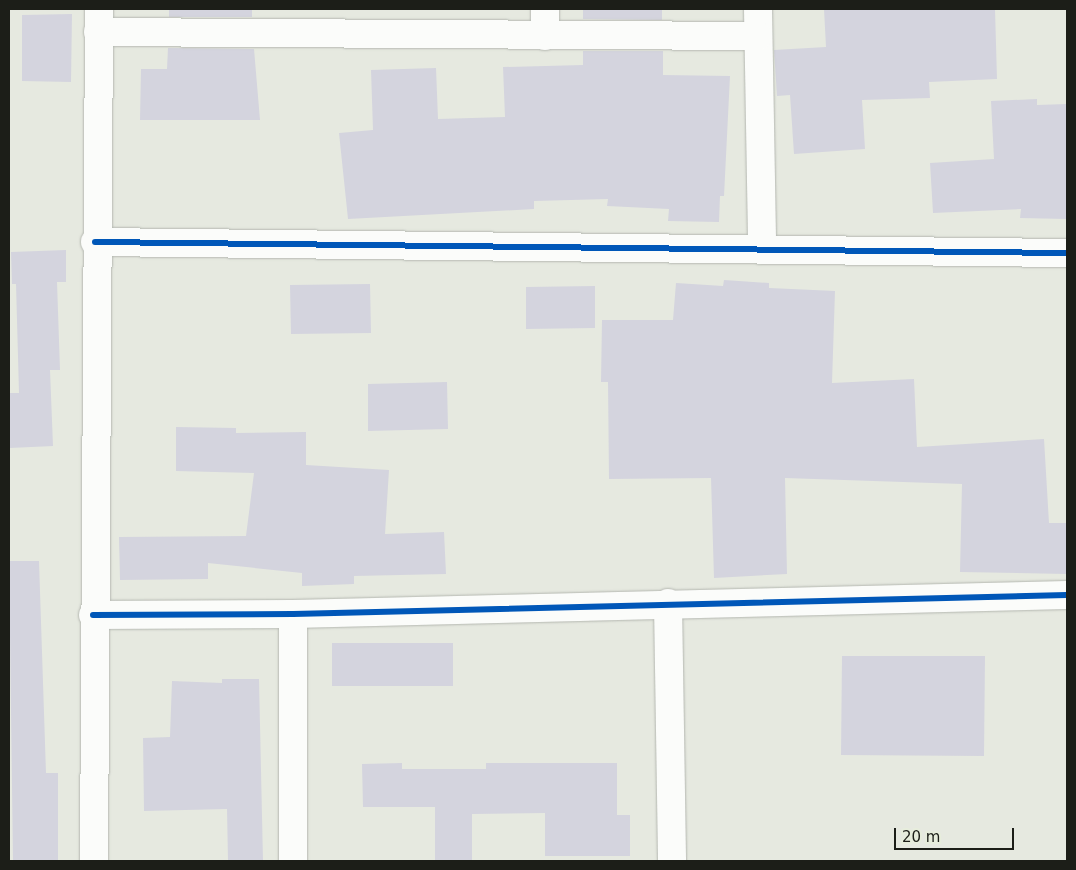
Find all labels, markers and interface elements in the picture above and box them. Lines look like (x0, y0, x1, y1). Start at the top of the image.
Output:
scale bar (896, 818, 1016, 850)
text: 20 m (902, 828, 940, 846)

